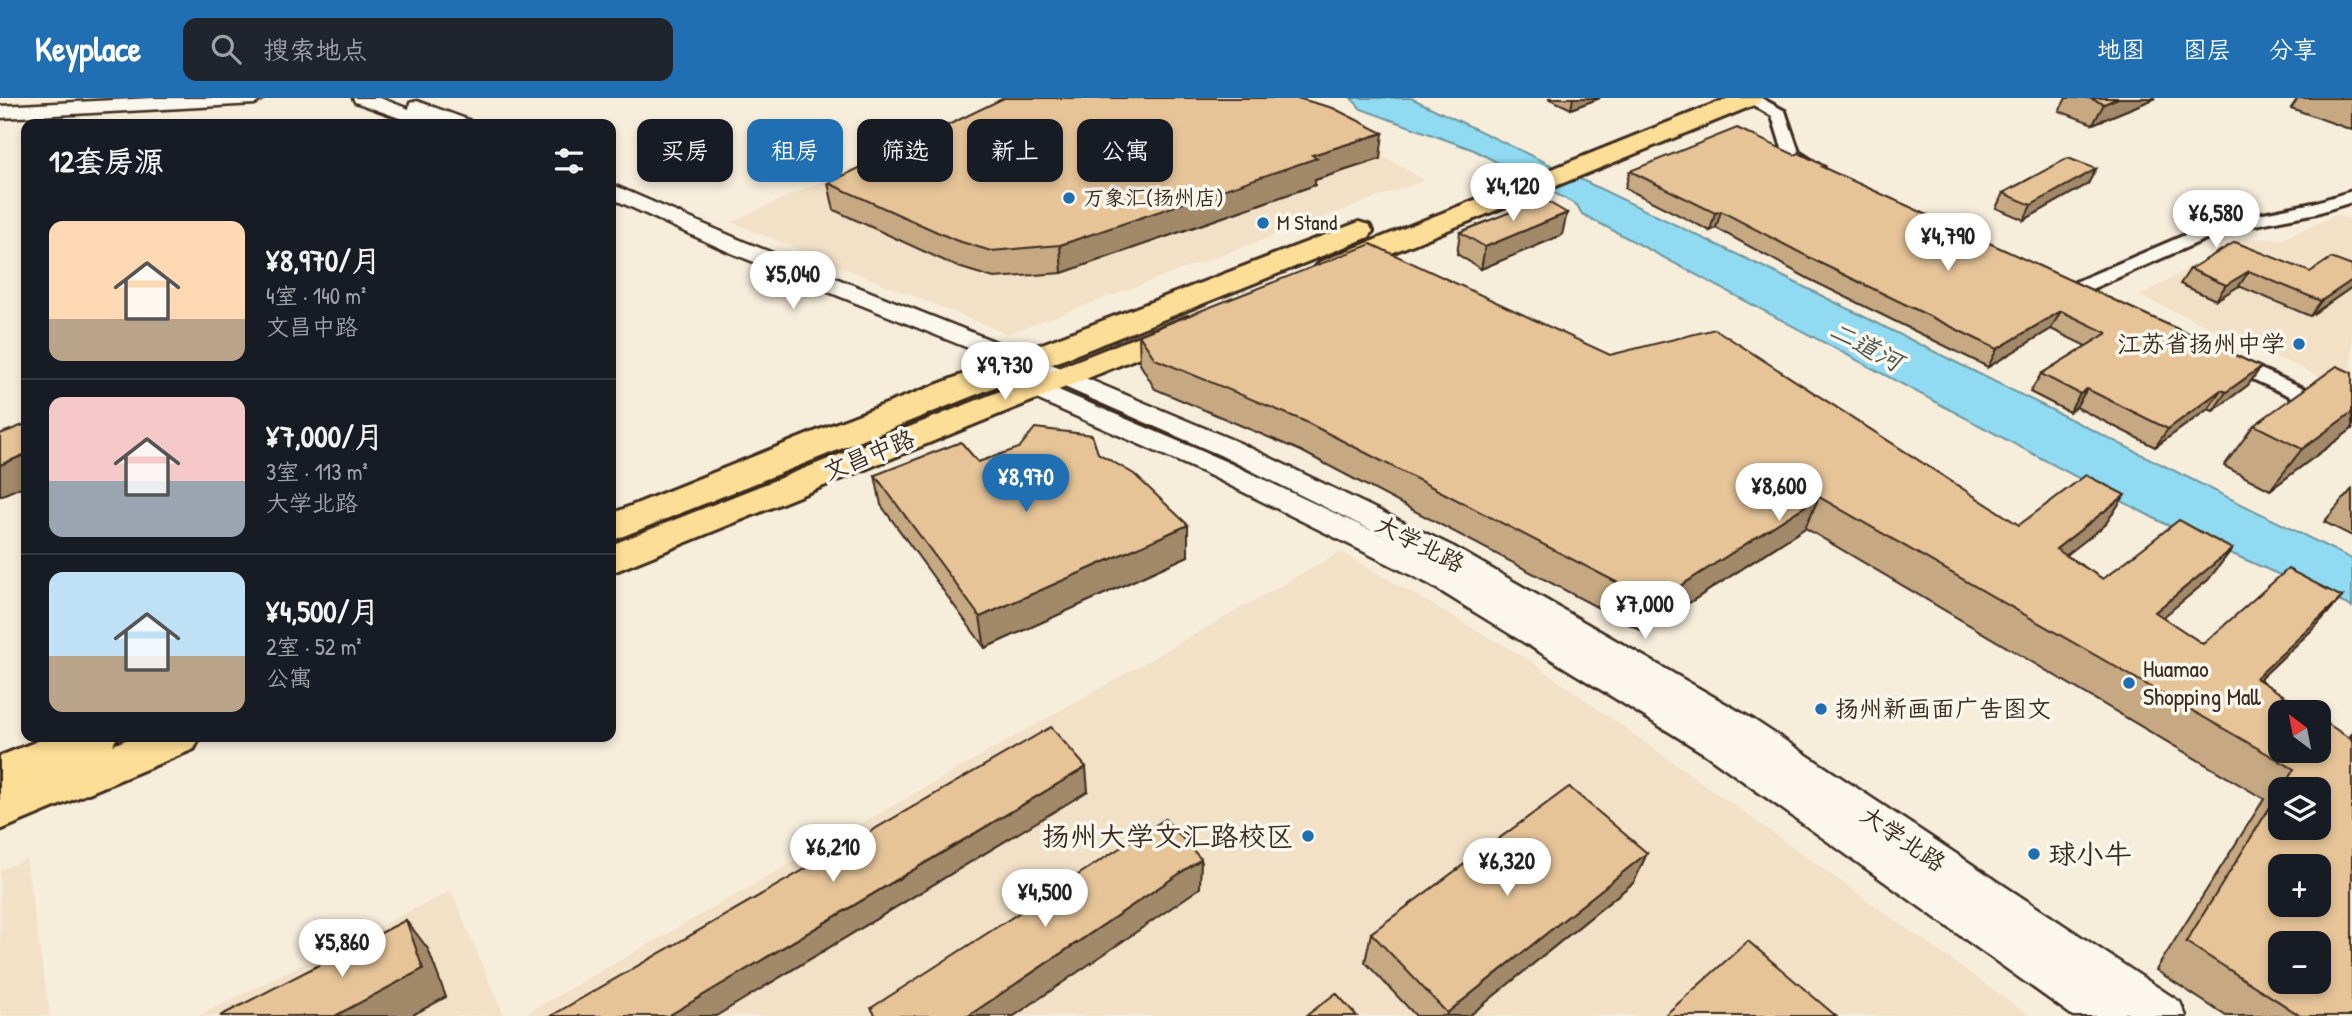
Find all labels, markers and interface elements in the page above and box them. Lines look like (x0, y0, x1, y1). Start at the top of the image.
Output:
search box (183, 18, 673, 81)
text: Keyplace (35, 27, 141, 71)
icon: search (207, 30, 245, 68)
text: 搜索地点 (263, 32, 367, 67)
text: 地图 (2097, 33, 2145, 65)
text: 图层 (2183, 33, 2231, 65)
text: 分享 (2269, 33, 2317, 65)
chip: 买房 (637, 119, 733, 182)
chip: 租房 (747, 119, 843, 182)
chip: 筛选 (857, 119, 953, 182)
chip: 新上 (967, 119, 1063, 182)
chip: 公寓 (1077, 119, 1173, 182)
text: 12套房源 (49, 141, 164, 181)
icon: filters (550, 142, 588, 180)
pin: ¥4,120 (1456, 164, 1570, 223)
text: ¥4,120 (1486, 170, 1540, 201)
place label: 万象汇(扬州店) (1083, 183, 1224, 212)
marker: 万象汇(扬州店) (1061, 190, 1077, 206)
pin: ¥6,580 (2159, 190, 2273, 250)
text: ¥6,580 (2189, 197, 2243, 228)
place label: M Stand (1277, 208, 1337, 237)
pin: ¥4,790 (1891, 214, 2005, 273)
marker: M Stand (1255, 215, 1271, 231)
text: ¥4,790 (1921, 220, 1975, 251)
text: ¥8,970/月 (266, 240, 381, 280)
icon: home (105, 249, 189, 333)
pin: ¥5,040 (736, 252, 850, 311)
text: ¥5,040 (766, 258, 820, 289)
text: 4室 · 140 m² (266, 280, 366, 311)
text: 文昌中路 (266, 311, 358, 342)
water label: 二道河 (1824, 312, 1912, 381)
place label: 江苏省扬州中学 (2117, 327, 2285, 359)
marker: 江苏省扬州中学 (2291, 336, 2307, 352)
pin: ¥9,730 (948, 342, 1062, 402)
text: ¥9,730 (977, 349, 1033, 380)
text: ¥7,000/月 (266, 416, 384, 456)
street label: 文昌中路 (818, 421, 919, 487)
icon: home (105, 425, 189, 509)
pin: ¥8,970 (969, 454, 1083, 514)
text: 3室 · 113 m² (266, 456, 368, 487)
text: ¥8,970 (998, 461, 1054, 492)
pin: ¥8,600 (1722, 464, 1836, 523)
text: ¥8,600 (1751, 470, 1807, 501)
text: 大学北路 (266, 487, 358, 518)
street label: 大学北路 (1370, 507, 1470, 579)
pin: ¥7,000 (1588, 582, 1702, 641)
text: ¥7,000 (1616, 588, 1674, 619)
text: ¥4,500/月 (266, 591, 380, 631)
icon: home (105, 600, 189, 684)
text: 2室 · 52 m² (266, 631, 362, 662)
place label: Huamao Shopping Mall (2143, 652, 2261, 712)
text: 公寓 (266, 662, 312, 693)
marker: Huamao Shopping Mall (2121, 675, 2137, 691)
place label: 扬州新画面广告图文 (1835, 692, 2051, 724)
north arrow (2268, 700, 2331, 763)
map controls (2268, 700, 2331, 994)
marker: 扬州新画面广告图文 (1813, 701, 1829, 717)
button: layers (2268, 777, 2331, 840)
street label: 大学北路 (1855, 798, 1952, 878)
place label: 扬州大学文汇路校区 (1042, 817, 1294, 855)
pin: ¥6,210 (776, 824, 890, 884)
marker: 扬州大学文汇路校区 (1300, 828, 1316, 844)
text: ¥6,210 (806, 831, 860, 862)
place label: 球小牛 (2048, 835, 2132, 873)
pin: ¥6,320 (1450, 838, 1564, 898)
text: ¥6,320 (1479, 845, 1535, 876)
marker: 球小牛 (2026, 846, 2042, 862)
button: + (2268, 854, 2331, 917)
pin: ¥4,500 (988, 870, 1102, 929)
text: ¥4,500 (1018, 876, 1072, 907)
pin: ¥5,860 (285, 920, 399, 979)
text: ¥5,860 (315, 926, 369, 957)
button: − (2268, 931, 2331, 994)

